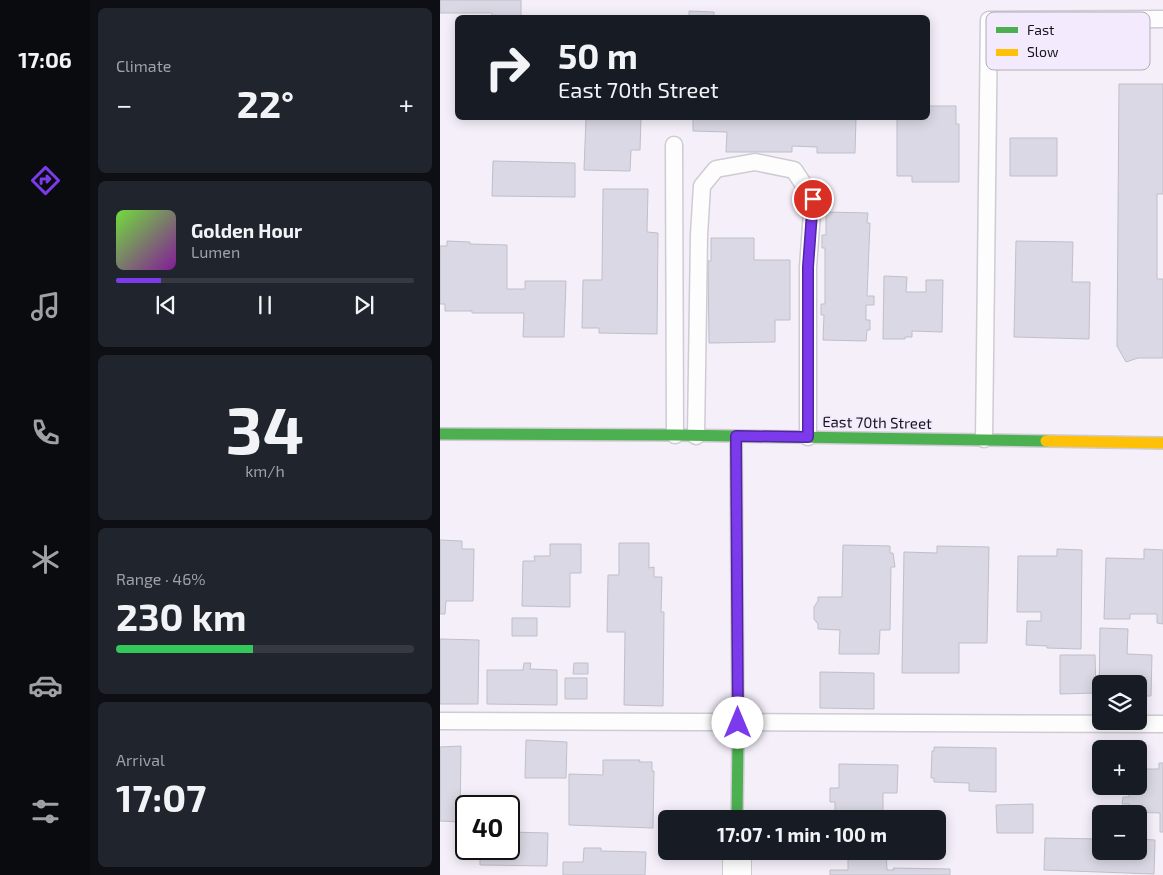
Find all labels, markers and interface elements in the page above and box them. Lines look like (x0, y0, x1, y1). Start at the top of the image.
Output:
legend (986, 12, 1150, 70)
text: Fast (1027, 21, 1054, 38)
text: 50 m (558, 34, 638, 76)
icon: right (475, 35, 540, 100)
text: Slow (1027, 43, 1059, 60)
text: 17:06 (18, 46, 72, 72)
text: Climate (116, 56, 171, 75)
text: East 70th Street (558, 76, 719, 102)
text: 22° (237, 80, 294, 126)
text: − (116, 87, 132, 121)
text: + (399, 87, 414, 121)
icon: directions (28, 163, 63, 198)
pin (792, 178, 834, 220)
icon: arrive (799, 185, 827, 213)
text: Golden Hour (191, 219, 302, 242)
text: Lumen (191, 242, 240, 261)
icon: music (28, 289, 63, 324)
icon: previous (152, 291, 180, 319)
icon: pause (251, 291, 279, 319)
icon: next (350, 291, 378, 319)
text: 34 (226, 389, 304, 467)
street label: East 70th Street (822, 412, 932, 432)
icon: phone (28, 415, 63, 450)
text: km/h (245, 461, 285, 480)
icon: climate (28, 542, 63, 577)
text: Range · 46% (116, 569, 206, 588)
text: 230 km (116, 593, 247, 639)
icon: car (28, 668, 63, 703)
map controls (1092, 675, 1147, 860)
button: layers (1092, 675, 1147, 730)
position arrow (711, 696, 763, 748)
button: + (1092, 740, 1147, 795)
text: Arrival (116, 750, 165, 769)
text: 17:07 (116, 774, 206, 820)
icon: filters (28, 794, 63, 829)
speed limit sign: 40 (455, 795, 520, 860)
button: − (1092, 805, 1147, 860)
text: 17:07 · 1 min · 100 m (717, 823, 887, 846)

